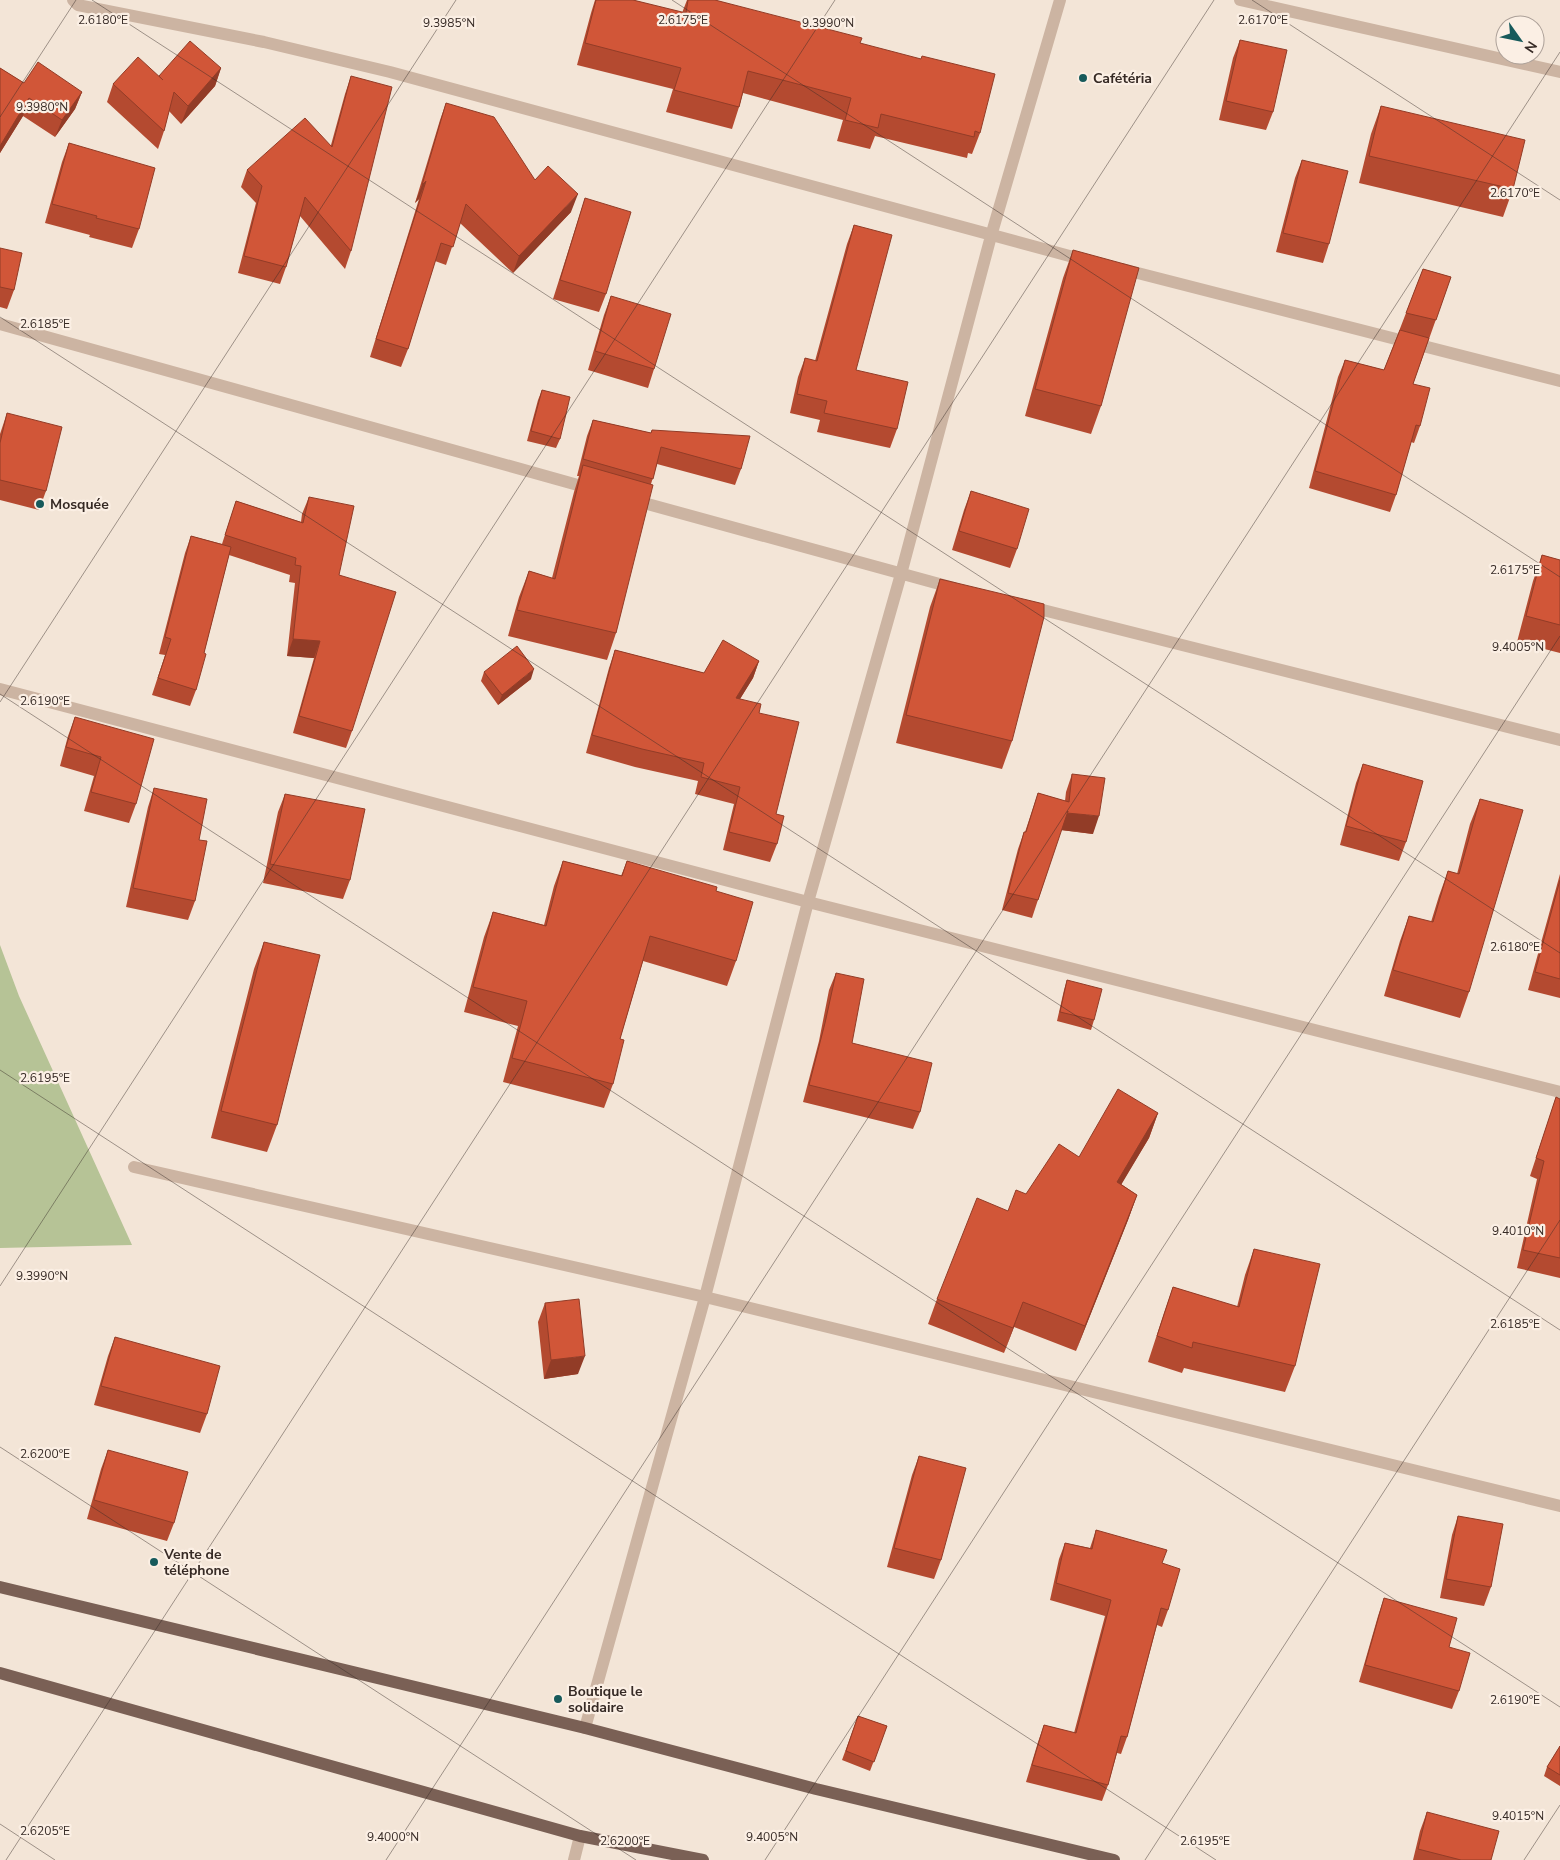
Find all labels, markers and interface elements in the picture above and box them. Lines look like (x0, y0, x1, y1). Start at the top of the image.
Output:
text: 2.6180°E (78, 12, 128, 28)
text: 2.6175°E (658, 12, 708, 28)
text: 2.6170°E (1238, 12, 1288, 28)
text: 9.3985°N (423, 15, 475, 31)
text: 9.3990°N (802, 15, 854, 31)
north arrow (1495, 15, 1545, 65)
text: N (1520, 37, 1541, 56)
place label: Cafétéria (1093, 69, 1152, 88)
marker: Cafétéria (1077, 72, 1089, 84)
text: 9.3980°N (16, 99, 68, 115)
text: 2.6170°E (1490, 185, 1540, 201)
text: 2.6185°E (20, 316, 70, 332)
place label: Mosquée (50, 495, 109, 514)
marker: Mosquée (34, 498, 46, 510)
text: 2.6175°E (1490, 562, 1540, 578)
text: 9.4005°N (1492, 639, 1544, 655)
text: 2.6190°E (20, 693, 70, 709)
text: 2.6180°E (1490, 939, 1540, 955)
text: 2.6195°E (20, 1070, 70, 1086)
text: 9.4010°N (1492, 1223, 1544, 1239)
text: 9.3990°N (16, 1268, 68, 1284)
text: 2.6185°E (1490, 1316, 1540, 1332)
text: 2.6200°E (20, 1446, 70, 1462)
place label: Vente de téléphone (163, 1545, 230, 1580)
marker: Vente de téléphone (148, 1556, 160, 1568)
place label: Boutique le solidaire (568, 1682, 643, 1717)
text: 2.6190°E (1490, 1692, 1540, 1708)
marker: Boutique le solidaire (552, 1693, 564, 1705)
text: 9.4015°N (1492, 1808, 1544, 1824)
text: 2.6205°E (20, 1823, 70, 1839)
text: 9.4000°N (367, 1829, 419, 1845)
text: 9.4005°N (746, 1829, 798, 1845)
text: 2.6200°E (600, 1833, 650, 1849)
text: 2.6195°E (1180, 1833, 1230, 1849)

